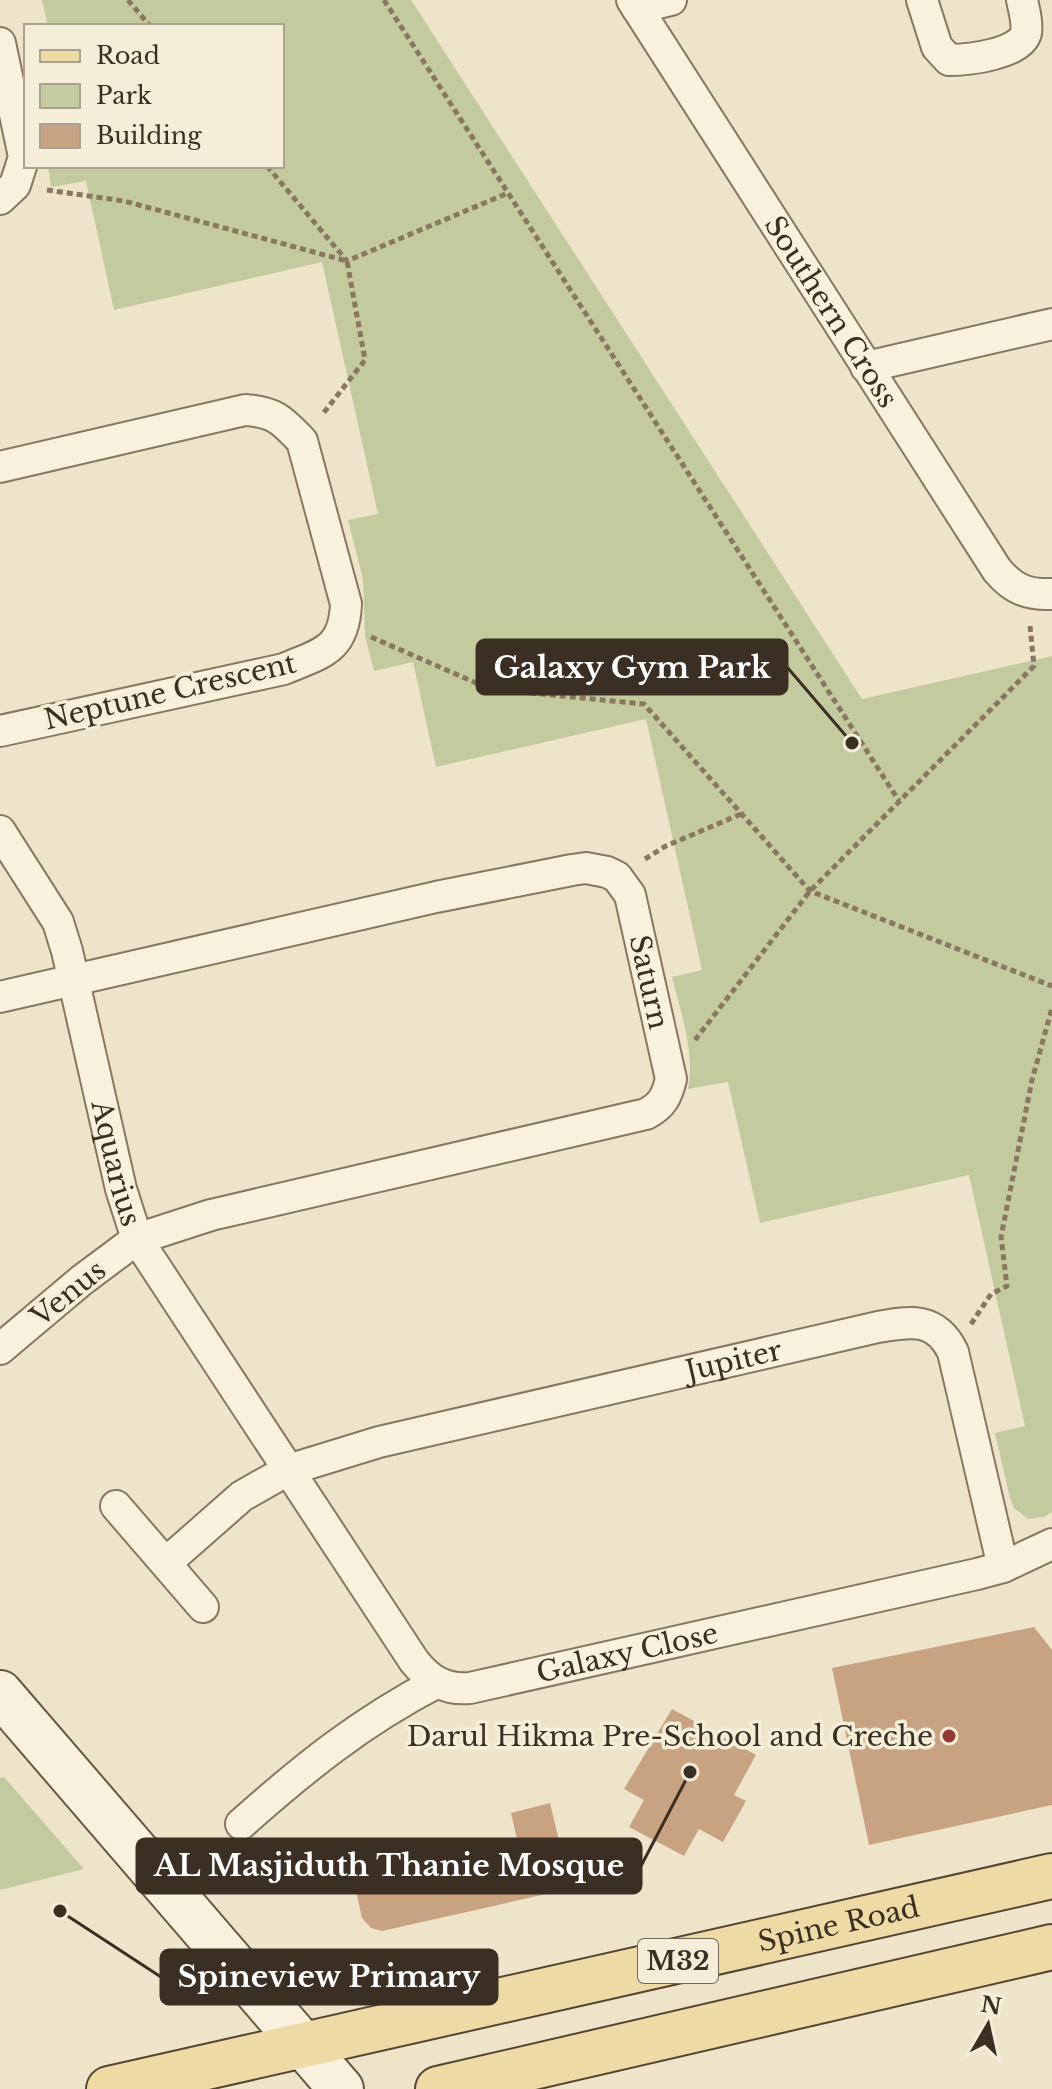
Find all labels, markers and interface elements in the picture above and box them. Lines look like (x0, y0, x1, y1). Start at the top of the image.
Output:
legend (24, 24, 284, 168)
text: Road (96, 41, 160, 70)
text: Park (96, 81, 152, 110)
text: Building (96, 121, 202, 150)
street label: Southern Cross (757, 209, 905, 414)
callout: Galaxy Gym Park (477, 640, 787, 694)
street label: Neptune Crescent (41, 645, 300, 737)
text: Galaxy Gym Park (493, 649, 772, 686)
street label: Saturn (621, 932, 676, 1033)
street label: Aquarius (83, 1096, 149, 1230)
street label: Venus (23, 1253, 113, 1335)
street label: Jupiter (678, 1333, 786, 1390)
street label: Galaxy Close (533, 1616, 722, 1691)
place label: Darul Hikma Pre-School and Creche (407, 1719, 933, 1754)
marker: Darul Hikma Pre-School and Creche (940, 1727, 958, 1745)
callout: AL Masjiduth Thanie Mosque (137, 1839, 641, 1893)
text: AL Masjiduth Thanie Mosque (153, 1847, 624, 1884)
street label: Spine Road (755, 1889, 923, 1960)
road number: M32 (638, 1939, 718, 1983)
callout: Spineview Primary (161, 1950, 497, 2004)
text: Spineview Primary (178, 1958, 481, 1995)
north arrow (948, 1985, 1028, 2065)
text: N (979, 1991, 1004, 2021)

